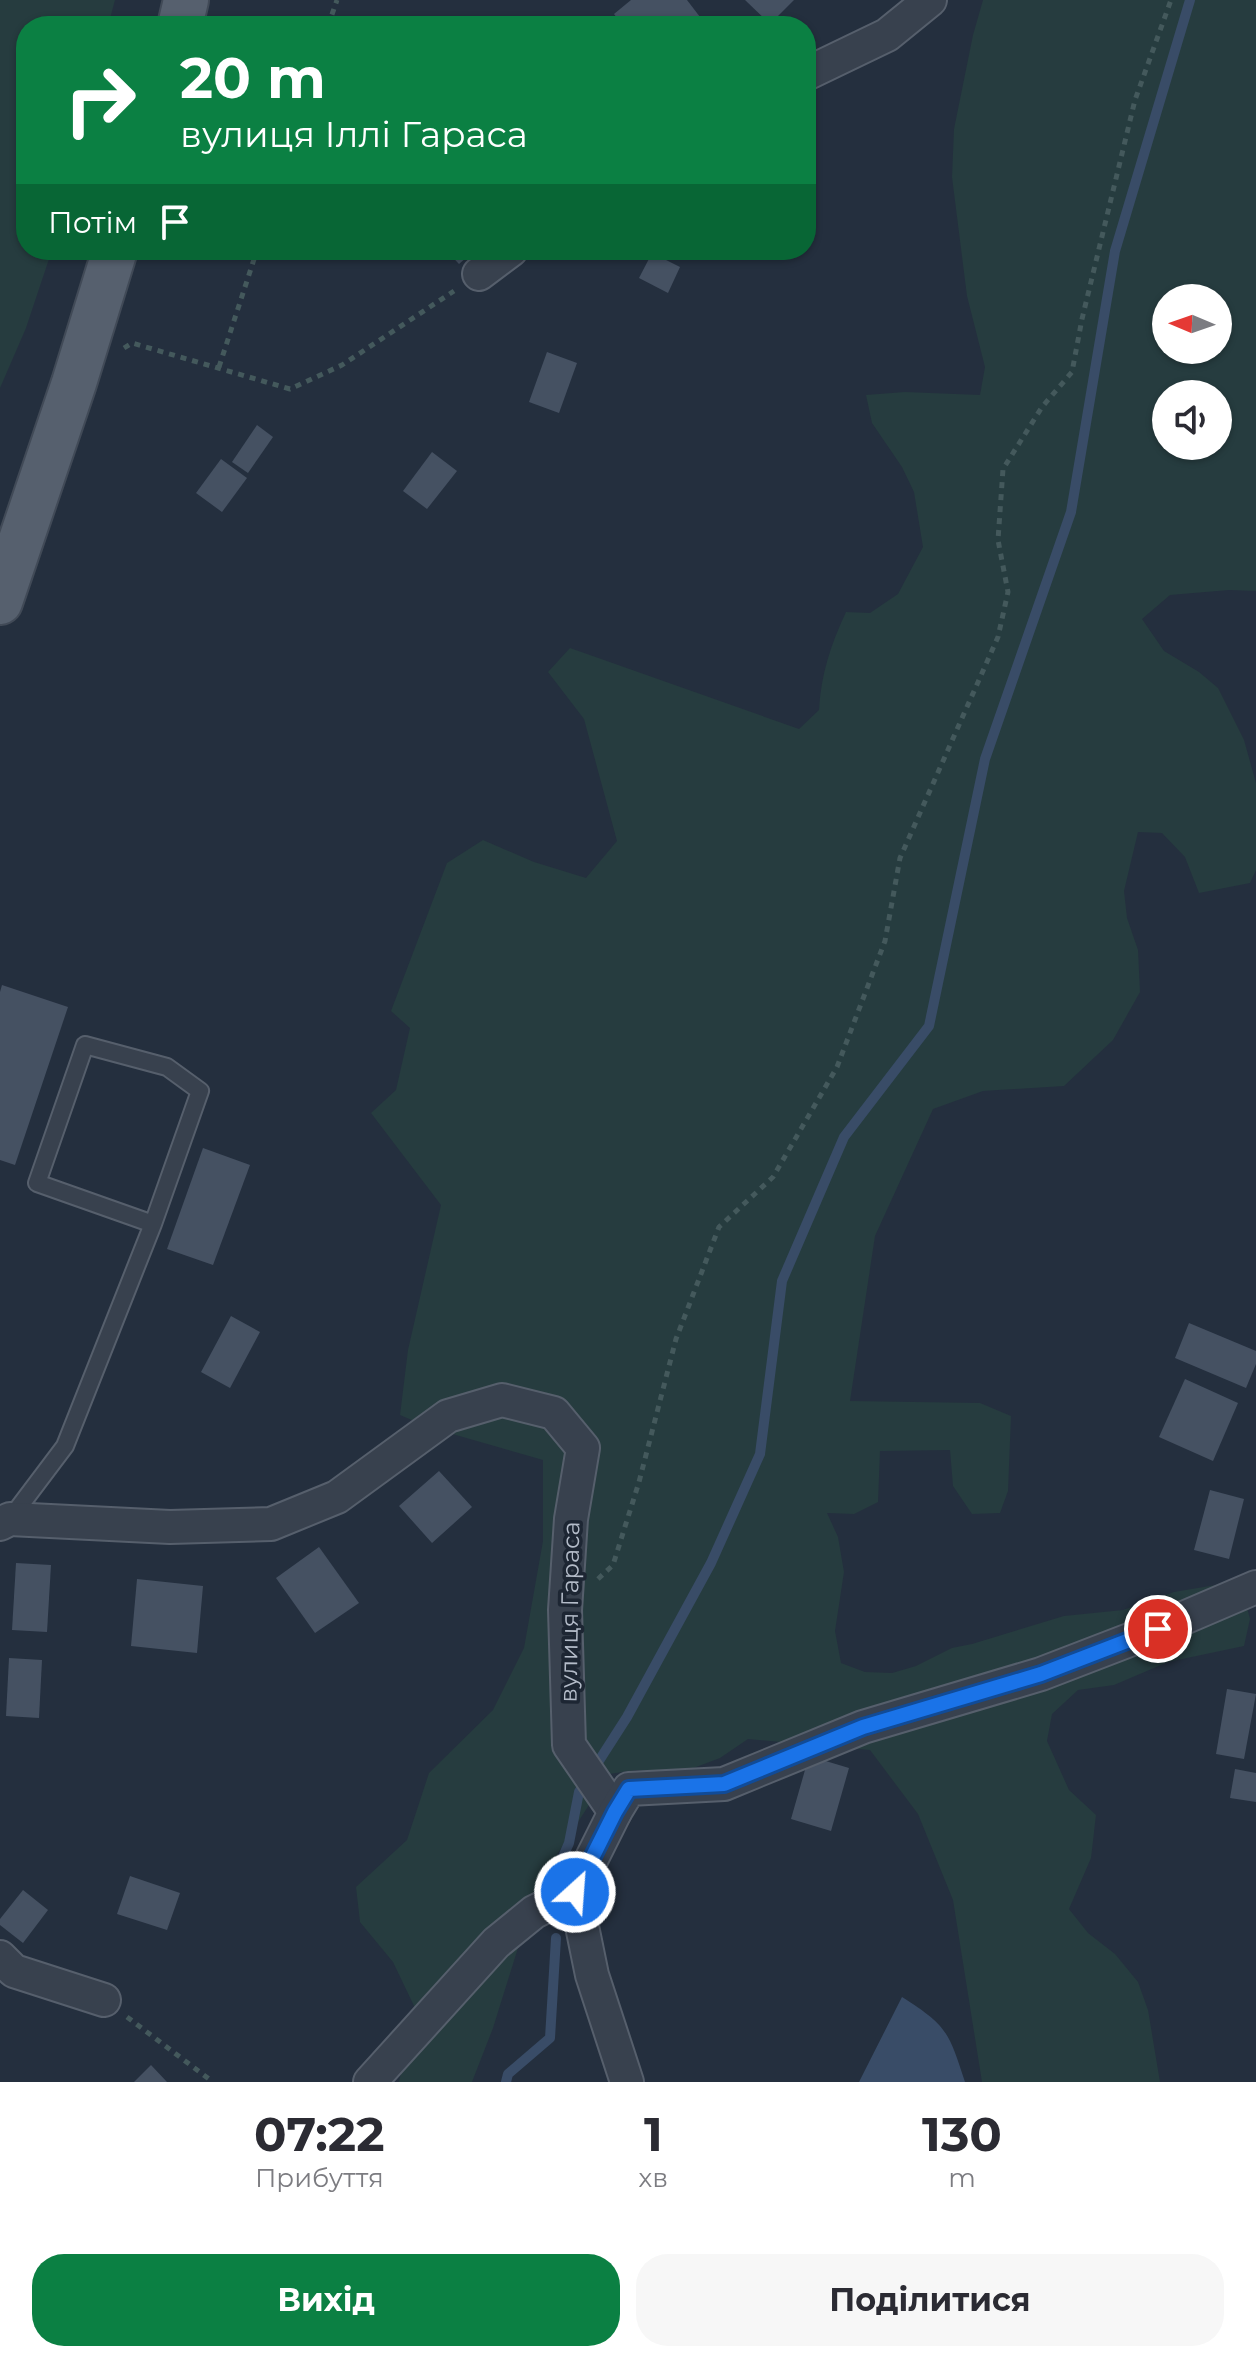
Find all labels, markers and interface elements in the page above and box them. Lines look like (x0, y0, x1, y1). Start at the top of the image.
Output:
text: 20 m (180, 44, 326, 112)
icon: right (48, 48, 152, 152)
text: вулиця Іллі Гараса (180, 112, 528, 156)
icon: arrive (153, 200, 197, 244)
text: Потім (48, 204, 137, 241)
north arrow (1152, 284, 1232, 364)
map controls (1152, 284, 1232, 460)
button: sound (1152, 380, 1232, 460)
street label: вулиця Гараса (553, 1521, 586, 1703)
pin (1124, 1595, 1192, 1663)
icon: arrive (1136, 1607, 1180, 1651)
position arrow (533, 1850, 617, 1934)
text: 07:22 (254, 2105, 385, 2163)
text: 1 (644, 2105, 663, 2163)
text: 130 (922, 2105, 1002, 2163)
text: Прибуття (255, 2162, 384, 2194)
text: хв (639, 2162, 668, 2194)
text: m (948, 2162, 976, 2194)
button: Вихід (32, 2254, 620, 2346)
button: Поділитися (636, 2254, 1224, 2346)

